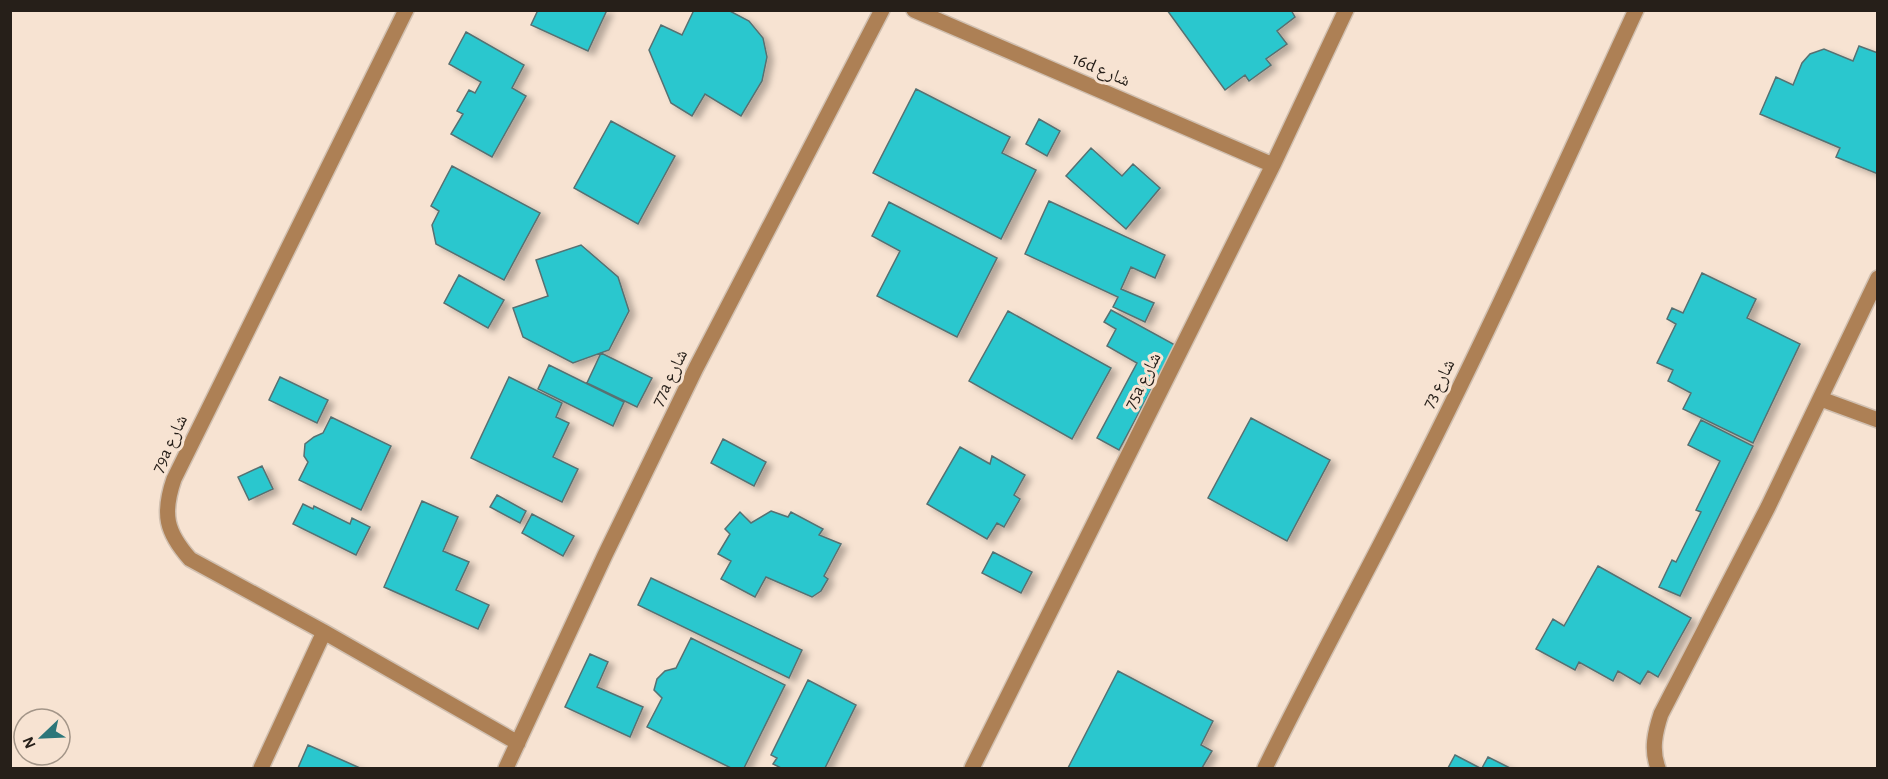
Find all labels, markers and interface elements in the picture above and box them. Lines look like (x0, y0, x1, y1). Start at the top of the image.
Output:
street label: 16d شارع (1069, 50, 1133, 91)
street label: 77a شارع (649, 347, 692, 410)
street label: 75a شارع (1121, 350, 1166, 413)
street label: شارع 73 (1419, 357, 1459, 412)
street label: 79a شارع (149, 412, 192, 476)
north arrow (12, 707, 72, 767)
text: N (20, 734, 39, 751)

